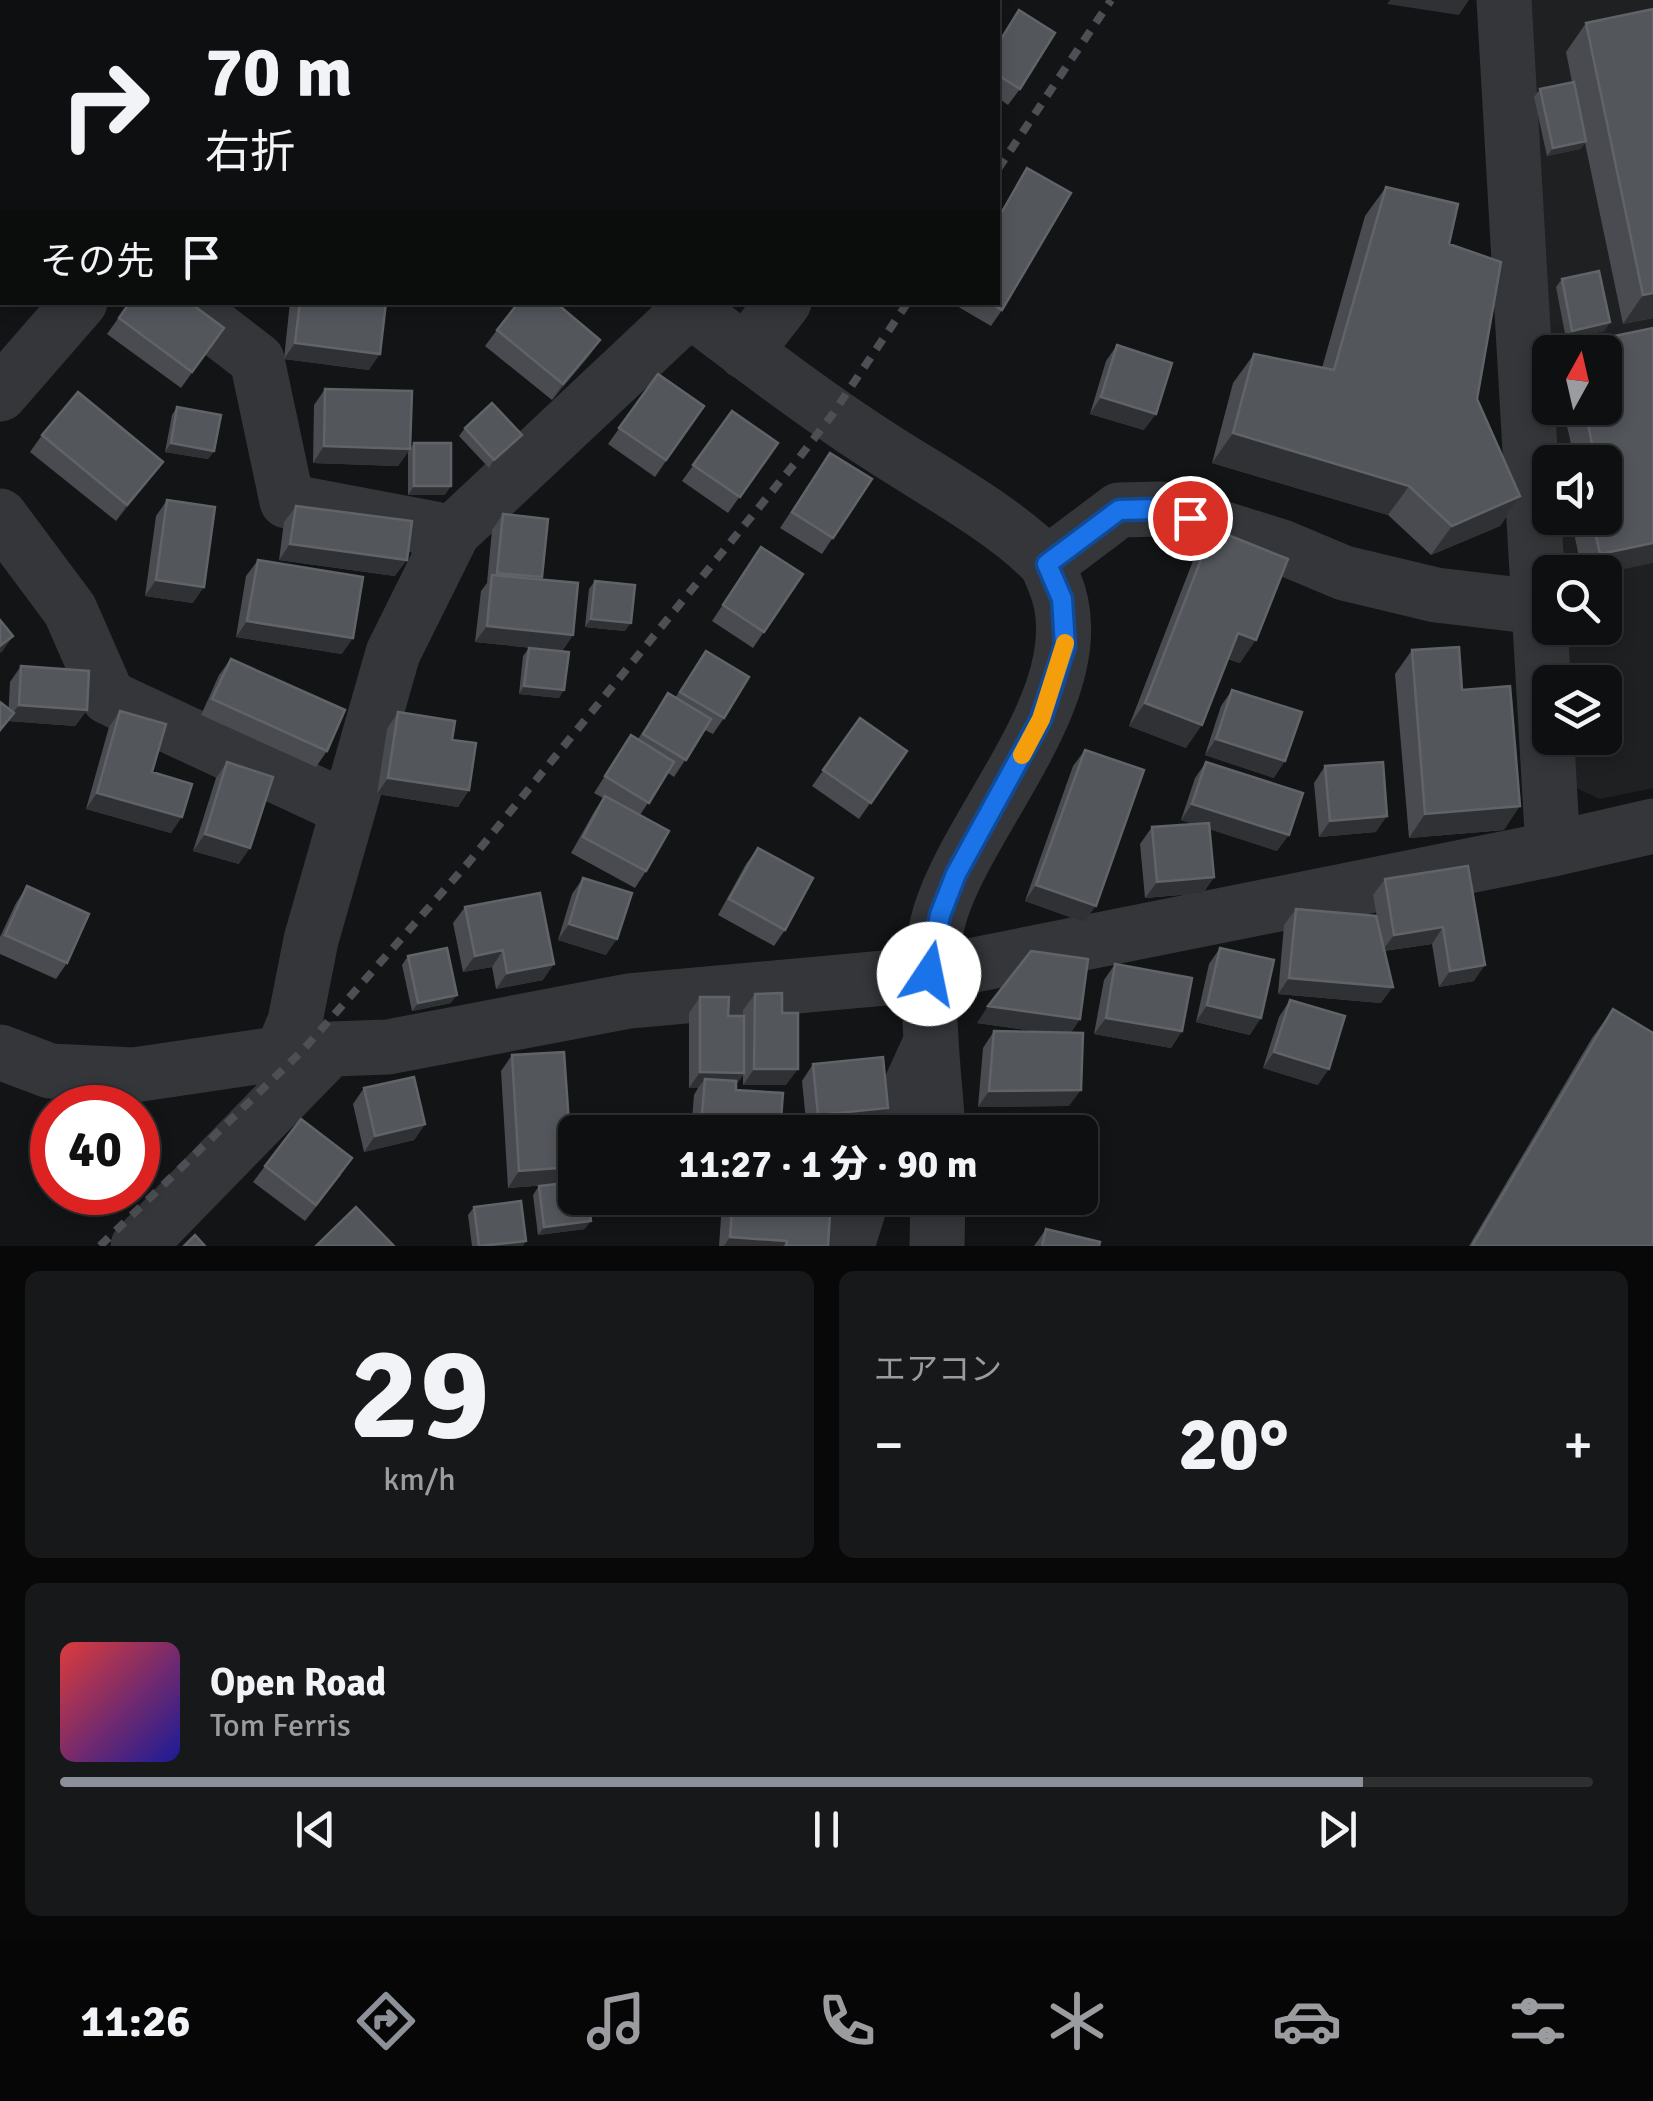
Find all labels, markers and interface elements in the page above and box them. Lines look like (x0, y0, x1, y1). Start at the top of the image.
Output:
text: 70 m (205, 29, 353, 115)
icon: right (40, 40, 170, 170)
text: 右折 (205, 125, 295, 180)
icon: arrive (174, 230, 229, 285)
text: その先 (40, 238, 154, 285)
north arrow (1532, 335, 1622, 425)
map controls (1532, 335, 1622, 755)
button: sound (1532, 445, 1622, 535)
pin (1148, 476, 1233, 561)
icon: arrive (1163, 491, 1218, 546)
button: search (1532, 555, 1622, 645)
button: layers (1532, 665, 1622, 755)
position arrow (877, 922, 981, 1026)
speed limit sign: 40 (30, 1085, 160, 1215)
text: 11:27 · 1 分 · 90 m (679, 1141, 977, 1188)
text: 29 (349, 1315, 490, 1475)
text: エアコン (874, 1350, 1002, 1389)
text: 20° (1178, 1398, 1289, 1491)
text: − (874, 1411, 904, 1479)
text: + (1563, 1411, 1593, 1479)
text: km/h (383, 1460, 456, 1499)
text: Open Road (210, 1659, 386, 1706)
text: Tom Ferris (210, 1706, 351, 1745)
icon: previous (288, 1802, 343, 1857)
icon: pause (799, 1802, 854, 1857)
icon: next (1310, 1802, 1365, 1857)
icon: directions (351, 1986, 421, 2056)
icon: music (581, 1986, 651, 2056)
icon: phone (812, 1986, 882, 2056)
icon: climate (1042, 1986, 1112, 2056)
icon: car (1272, 1986, 1342, 2056)
icon: filters (1503, 1986, 1573, 2056)
text: 11:26 (80, 1994, 191, 2049)

